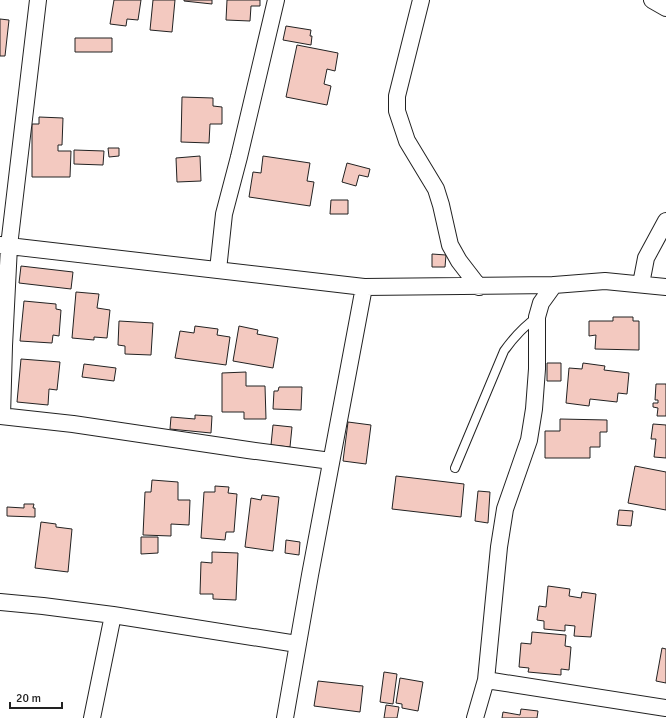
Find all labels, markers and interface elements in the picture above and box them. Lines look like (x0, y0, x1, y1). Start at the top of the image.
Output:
scale bar (10, 684, 62, 710)
text: 20 m (16, 691, 41, 706)

